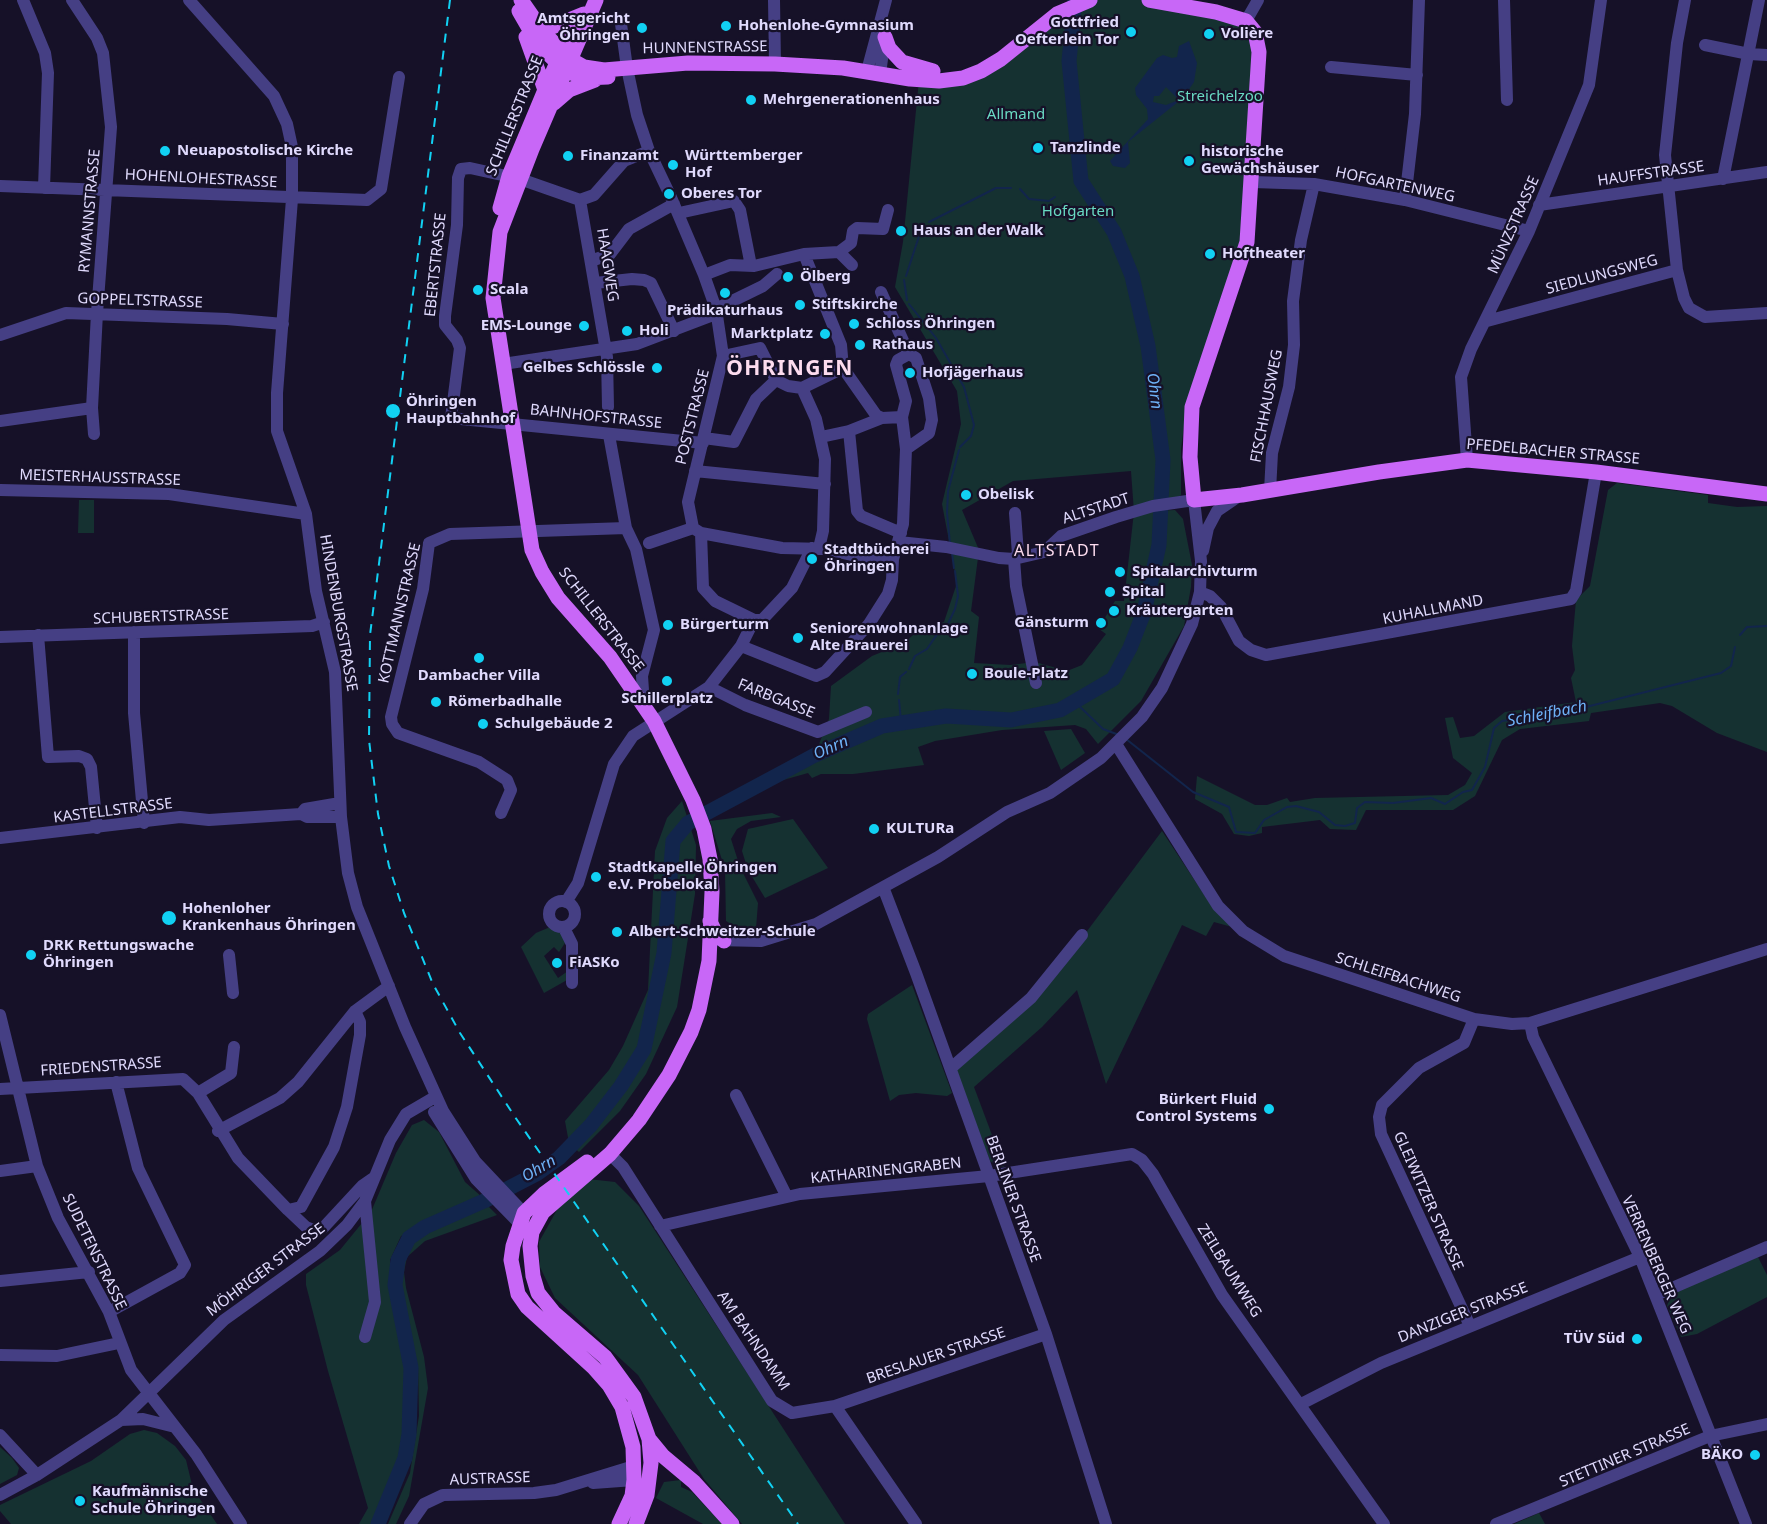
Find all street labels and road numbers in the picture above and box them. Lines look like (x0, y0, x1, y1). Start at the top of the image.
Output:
street label: HUNNENSTRASSE (642, 38, 768, 58)
street label: SCHILLERSTRASSE (483, 53, 547, 179)
street label: RYMANNSTRASSE (76, 148, 104, 274)
street label: HAUFFSTRASSE (1597, 158, 1705, 190)
street label: HOFGARTENWEG (1334, 164, 1456, 206)
street label: HOHENLOHESTRASSE (124, 166, 278, 192)
street label: MÜNZSTRASSE (1484, 173, 1544, 277)
street label: EBERTSTRASSE (422, 212, 450, 318)
street label: HAAGWEG (592, 227, 622, 303)
street label: SIEDLUNGSWEG (1544, 251, 1660, 299)
street label: GOPPELTSTRASSE (77, 290, 203, 312)
street label: FISCHHAUSWEG (1247, 348, 1287, 464)
street label: POSTSTRASSE (672, 367, 714, 467)
street label: BAHNHOFSTRASSE (529, 401, 663, 433)
street label: PFEDELBACHER STRASSE (1466, 435, 1640, 469)
street label: MEISTERHAUSSTRASSE (19, 466, 181, 490)
street label: ALTSTADT (1060, 490, 1132, 528)
street label: HINDENBURGSTRASSE (315, 533, 361, 693)
street label: KOTTMANNSTRASSE (375, 541, 425, 685)
street label: SCHILLERSTRASSE (555, 564, 647, 676)
street label: KUHALLMAND (1381, 591, 1485, 629)
street label: SCHUBERTSTRASSE (93, 606, 229, 628)
street label: FARBGASSE (735, 675, 817, 723)
street label: KASTELLSTRASSE (52, 795, 174, 827)
street label: SCHLEIFBACHWEG (1333, 949, 1463, 1007)
street label: FRIEDENSTRASSE (40, 1054, 162, 1080)
street label: GLEIWITZER STRASSE (1389, 1129, 1467, 1273)
street label: BERLINER STRASSE (982, 1133, 1044, 1265)
street label: KATHARINENGRABEN (810, 1154, 962, 1188)
street label: SUDETENSTRASSE (58, 1191, 130, 1313)
street label: VERRENBERGER WEG (1618, 1193, 1694, 1337)
street label: MÖHRIGER STRASSE (203, 1220, 329, 1320)
street label: ZEILBAUMWEG (1193, 1221, 1265, 1321)
street label: DANZIGER STRASSE (1396, 1279, 1530, 1347)
street label: AM BAHNDAMM (713, 1288, 793, 1394)
street label: BRESLAUER STRASSE (864, 1324, 1008, 1388)
street label: STETTINER STRASSE (1557, 1420, 1693, 1492)
street label: AUSTRASSE (449, 1469, 531, 1489)

